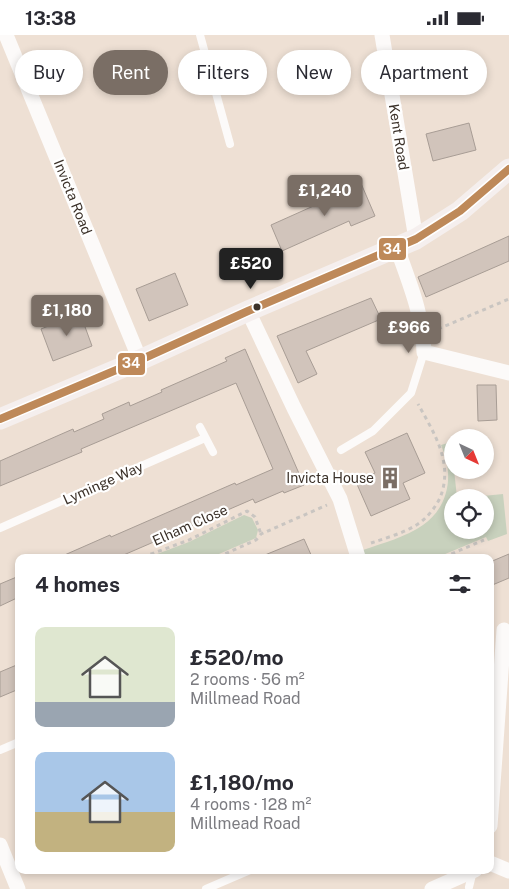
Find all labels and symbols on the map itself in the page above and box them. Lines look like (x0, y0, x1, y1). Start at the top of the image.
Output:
street label: Kent Road (386, 103, 412, 171)
street label: Invicta Road (51, 157, 95, 237)
pin: £1,240 (284, 175, 366, 217)
line badge: 34 (378, 237, 407, 261)
text: 34 (383, 241, 401, 257)
pin: £520 (221, 247, 281, 290)
pin: £1,180 (26, 295, 108, 337)
unlabelled marker (252, 302, 262, 312)
pin: £966 (379, 311, 439, 354)
line badge: 34 (117, 352, 146, 376)
text: 34 (122, 355, 140, 371)
north arrow (444, 429, 494, 479)
street label: Lyminge Way (60, 458, 146, 508)
building icon: Invicta House (377, 465, 403, 491)
place label: Invicta House (286, 470, 374, 486)
street label: Elham Close (150, 501, 230, 549)

